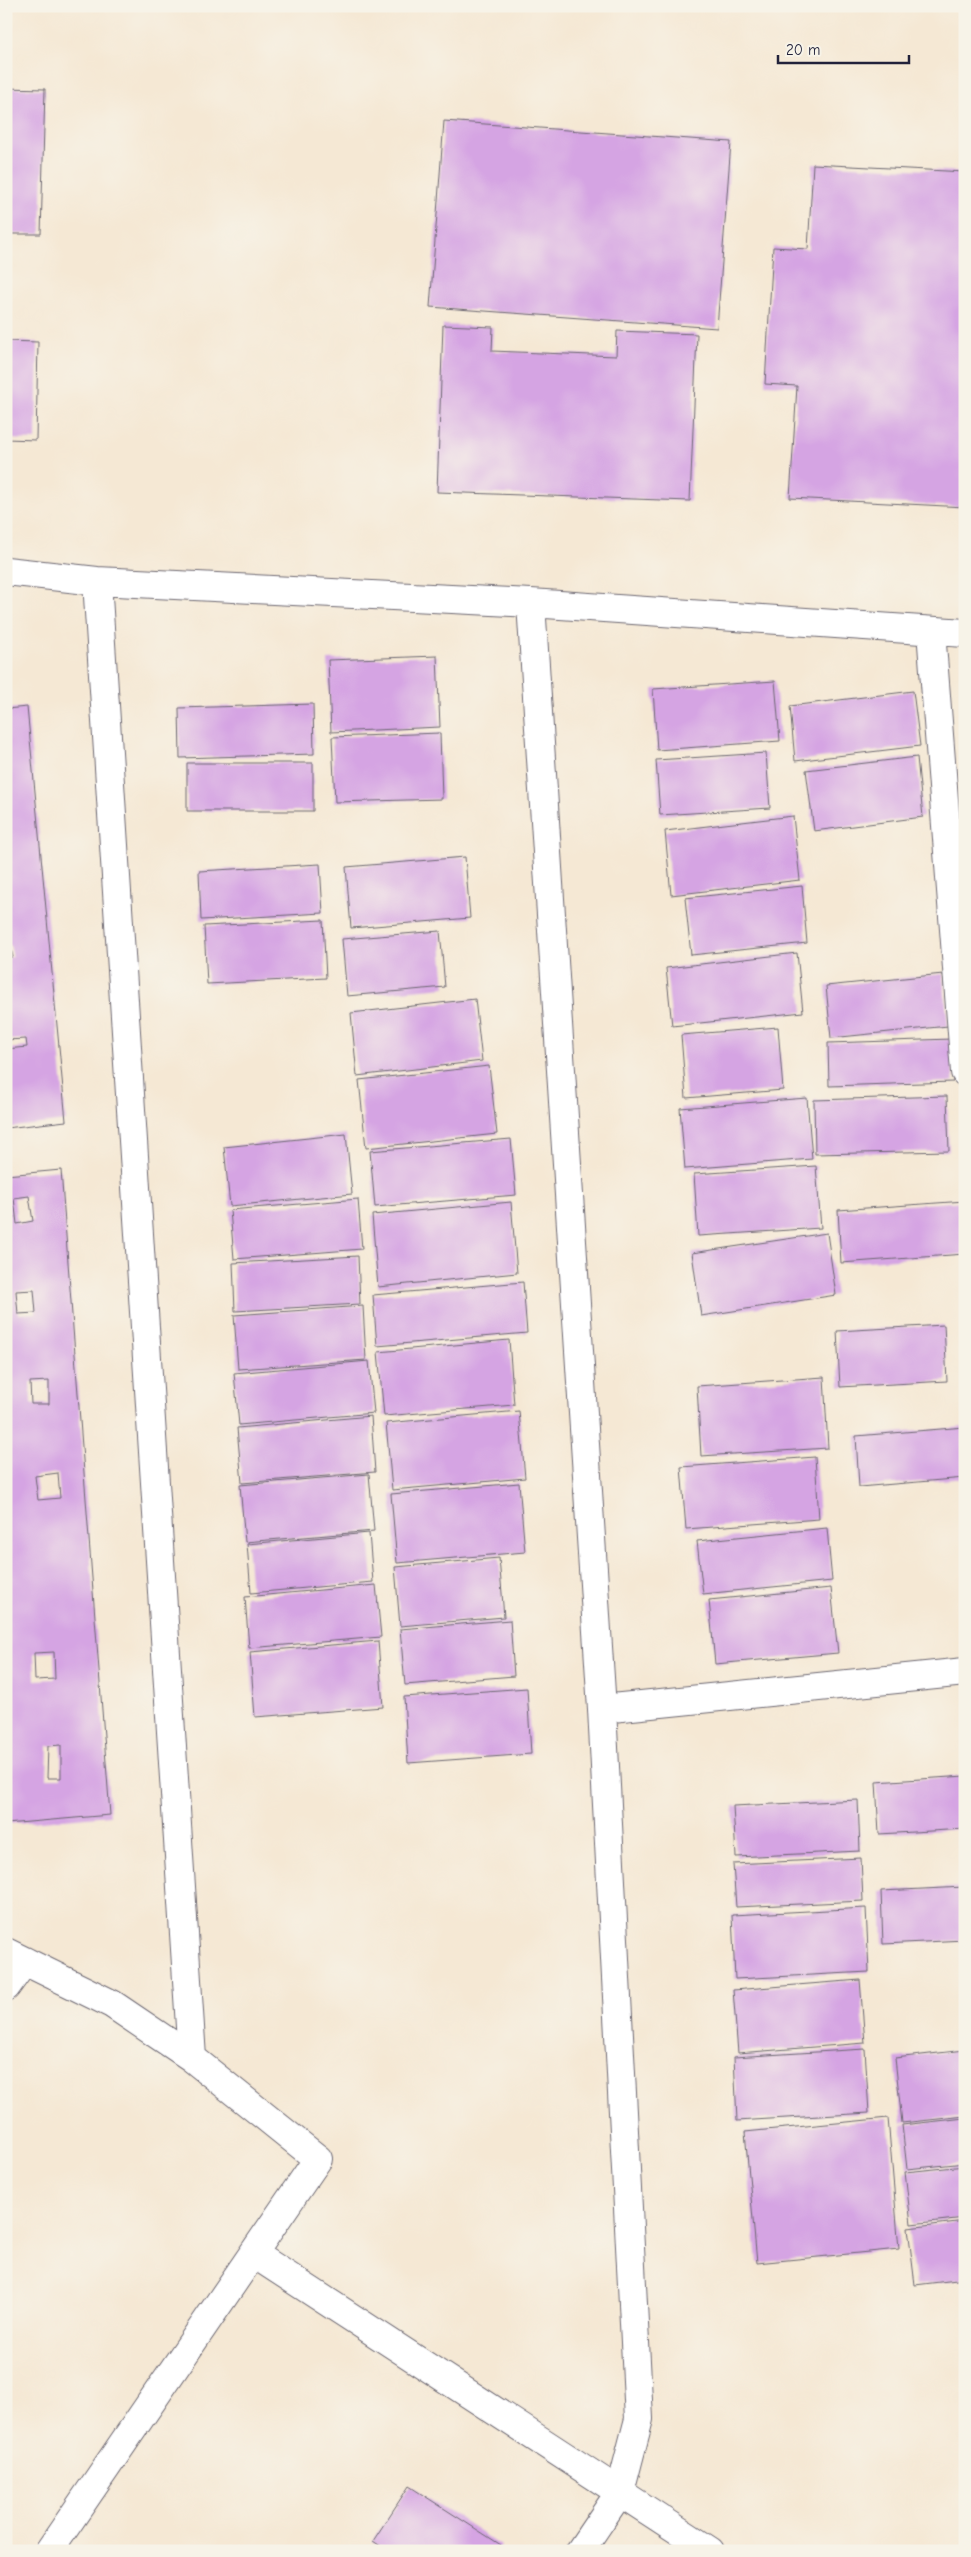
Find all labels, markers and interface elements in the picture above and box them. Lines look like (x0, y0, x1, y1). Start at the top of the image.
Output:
scale bar (778, 32, 910, 64)
text: 20 m (786, 41, 820, 59)

